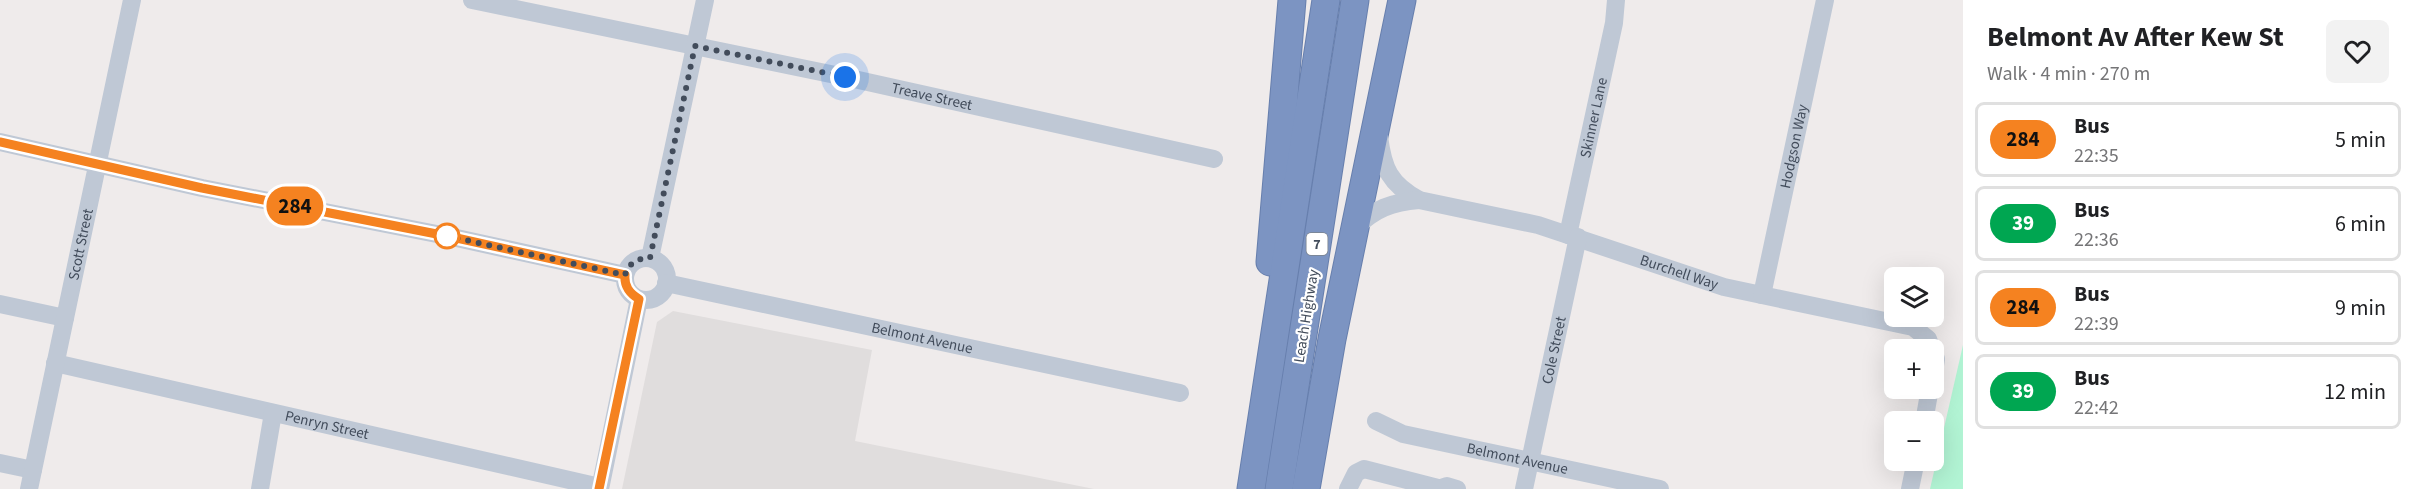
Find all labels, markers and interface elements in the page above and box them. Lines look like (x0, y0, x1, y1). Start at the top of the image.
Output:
text: Belmont Av After Kew St (1987, 17, 2284, 57)
button: heart (2326, 20, 2389, 83)
text: Walk · 4 min · 270 m (1987, 60, 2150, 88)
your location (830, 62, 860, 92)
street label: Skinner Lane (1575, 76, 1613, 160)
street label: Treave Street (889, 78, 974, 116)
street label: Hodgson Way (1775, 102, 1813, 191)
text: Bus (2074, 110, 2110, 142)
text: 284 (2006, 124, 2040, 154)
text: 5 min (2335, 124, 2386, 156)
text: 22:35 (2074, 142, 2119, 170)
line badge: 284 (260, 186, 330, 226)
text: 284 (278, 191, 312, 221)
text: Bus (2074, 194, 2110, 226)
street label: Scott Street (63, 207, 99, 282)
text: 39 (2012, 208, 2034, 238)
text: 6 min (2335, 208, 2386, 240)
unlabelled marker (434, 223, 460, 249)
text: 22:36 (2074, 226, 2119, 254)
road number: 7 (1306, 233, 1328, 255)
street label: Burchell Way (1637, 250, 1721, 295)
map controls (1884, 267, 1944, 471)
button: layers (1884, 267, 1944, 327)
street label: Leach Highway (1289, 268, 1324, 364)
text: Bus (2074, 278, 2110, 310)
text: 284 (2006, 292, 2040, 322)
text: 9 min (2335, 292, 2386, 324)
text: 22:39 (2074, 310, 2119, 338)
street label: Cole Street (1537, 314, 1572, 386)
street label: Belmont Avenue (869, 317, 975, 359)
button: + (1884, 339, 1944, 399)
text: Bus (2074, 362, 2110, 394)
text: 39 (2012, 376, 2034, 406)
text: 12 min (2324, 376, 2386, 408)
text: 22:42 (2074, 394, 2119, 422)
street label: Penryn Street (283, 406, 371, 445)
button: − (1884, 411, 1944, 471)
street label: Belmont Avenue (1465, 438, 1570, 480)

